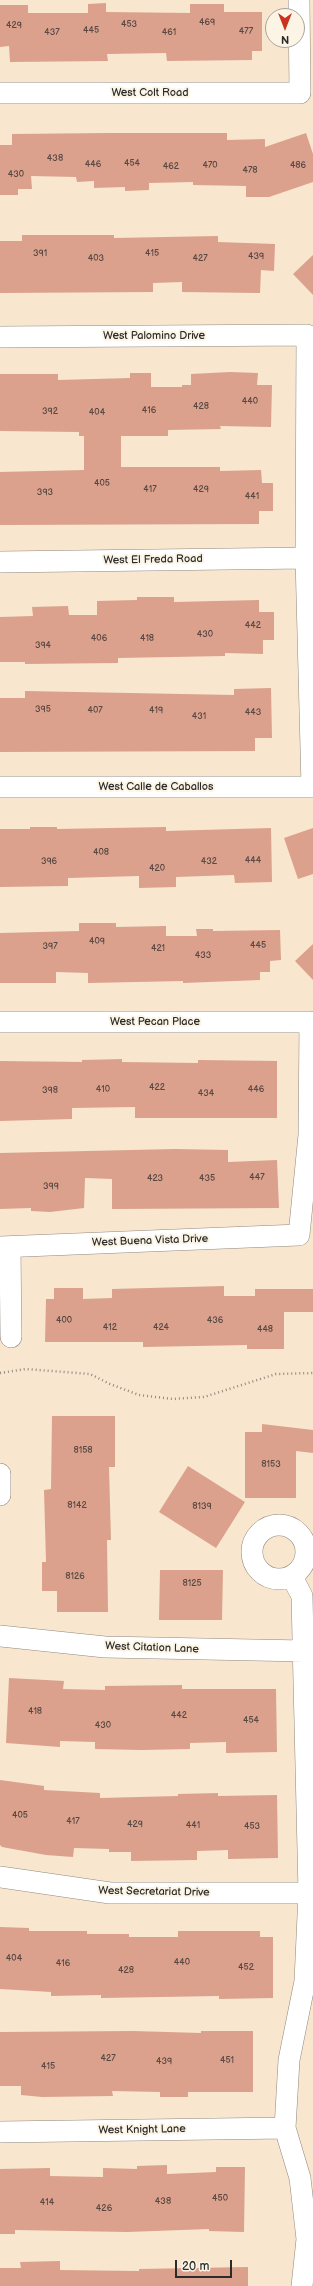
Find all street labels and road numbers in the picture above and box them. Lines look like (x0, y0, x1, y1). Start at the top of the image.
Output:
street label: West Colt Road (111, 86, 189, 100)
street label: West Palomino Drive (103, 329, 205, 343)
street label: West El Freda Road (103, 553, 203, 567)
street label: West Calle de Caballos (99, 780, 213, 794)
street label: West Pecan Place (110, 1015, 200, 1029)
street label: West Buena Vista Drive (92, 1232, 208, 1250)
street label: West Citation Lane (105, 1640, 199, 1656)
street label: West Secretariat Drive (98, 1884, 210, 1900)
street label: West Knight Lane (98, 2123, 186, 2137)

